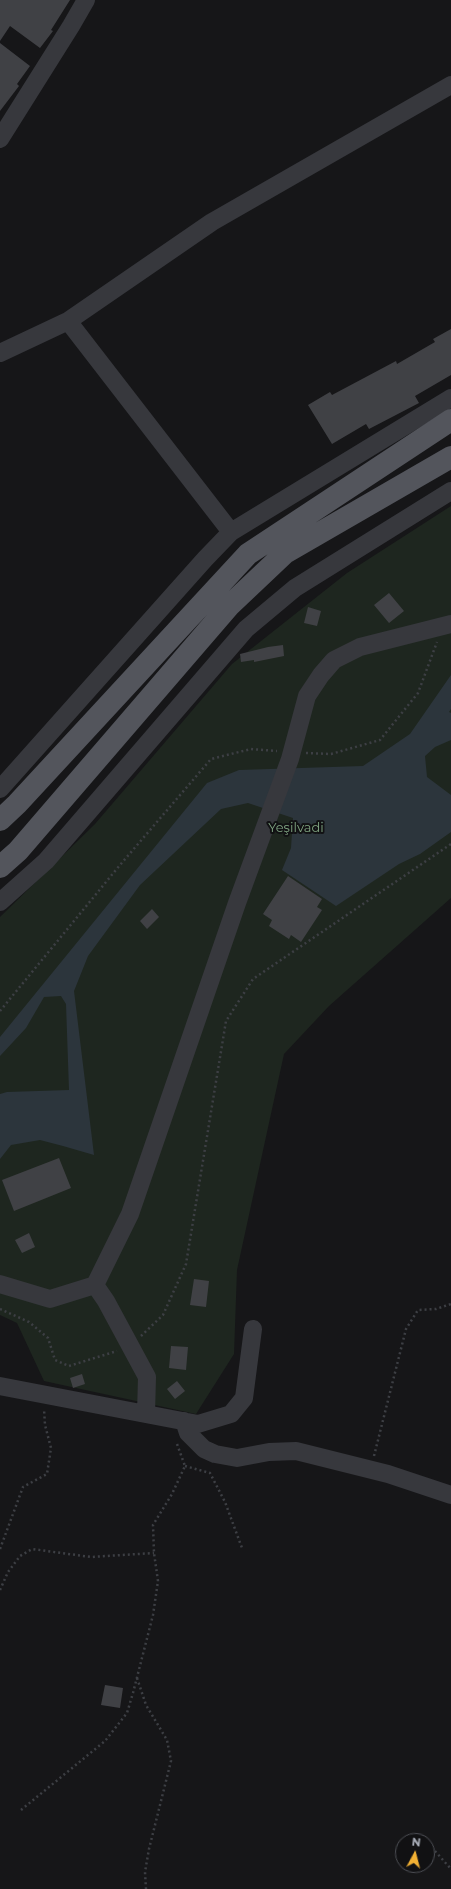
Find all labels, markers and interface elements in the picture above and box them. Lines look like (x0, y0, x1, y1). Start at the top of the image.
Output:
park label: Yeşilvadi (268, 820, 324, 836)
north arrow (395, 1833, 435, 1873)
text: N (411, 1835, 422, 1850)

